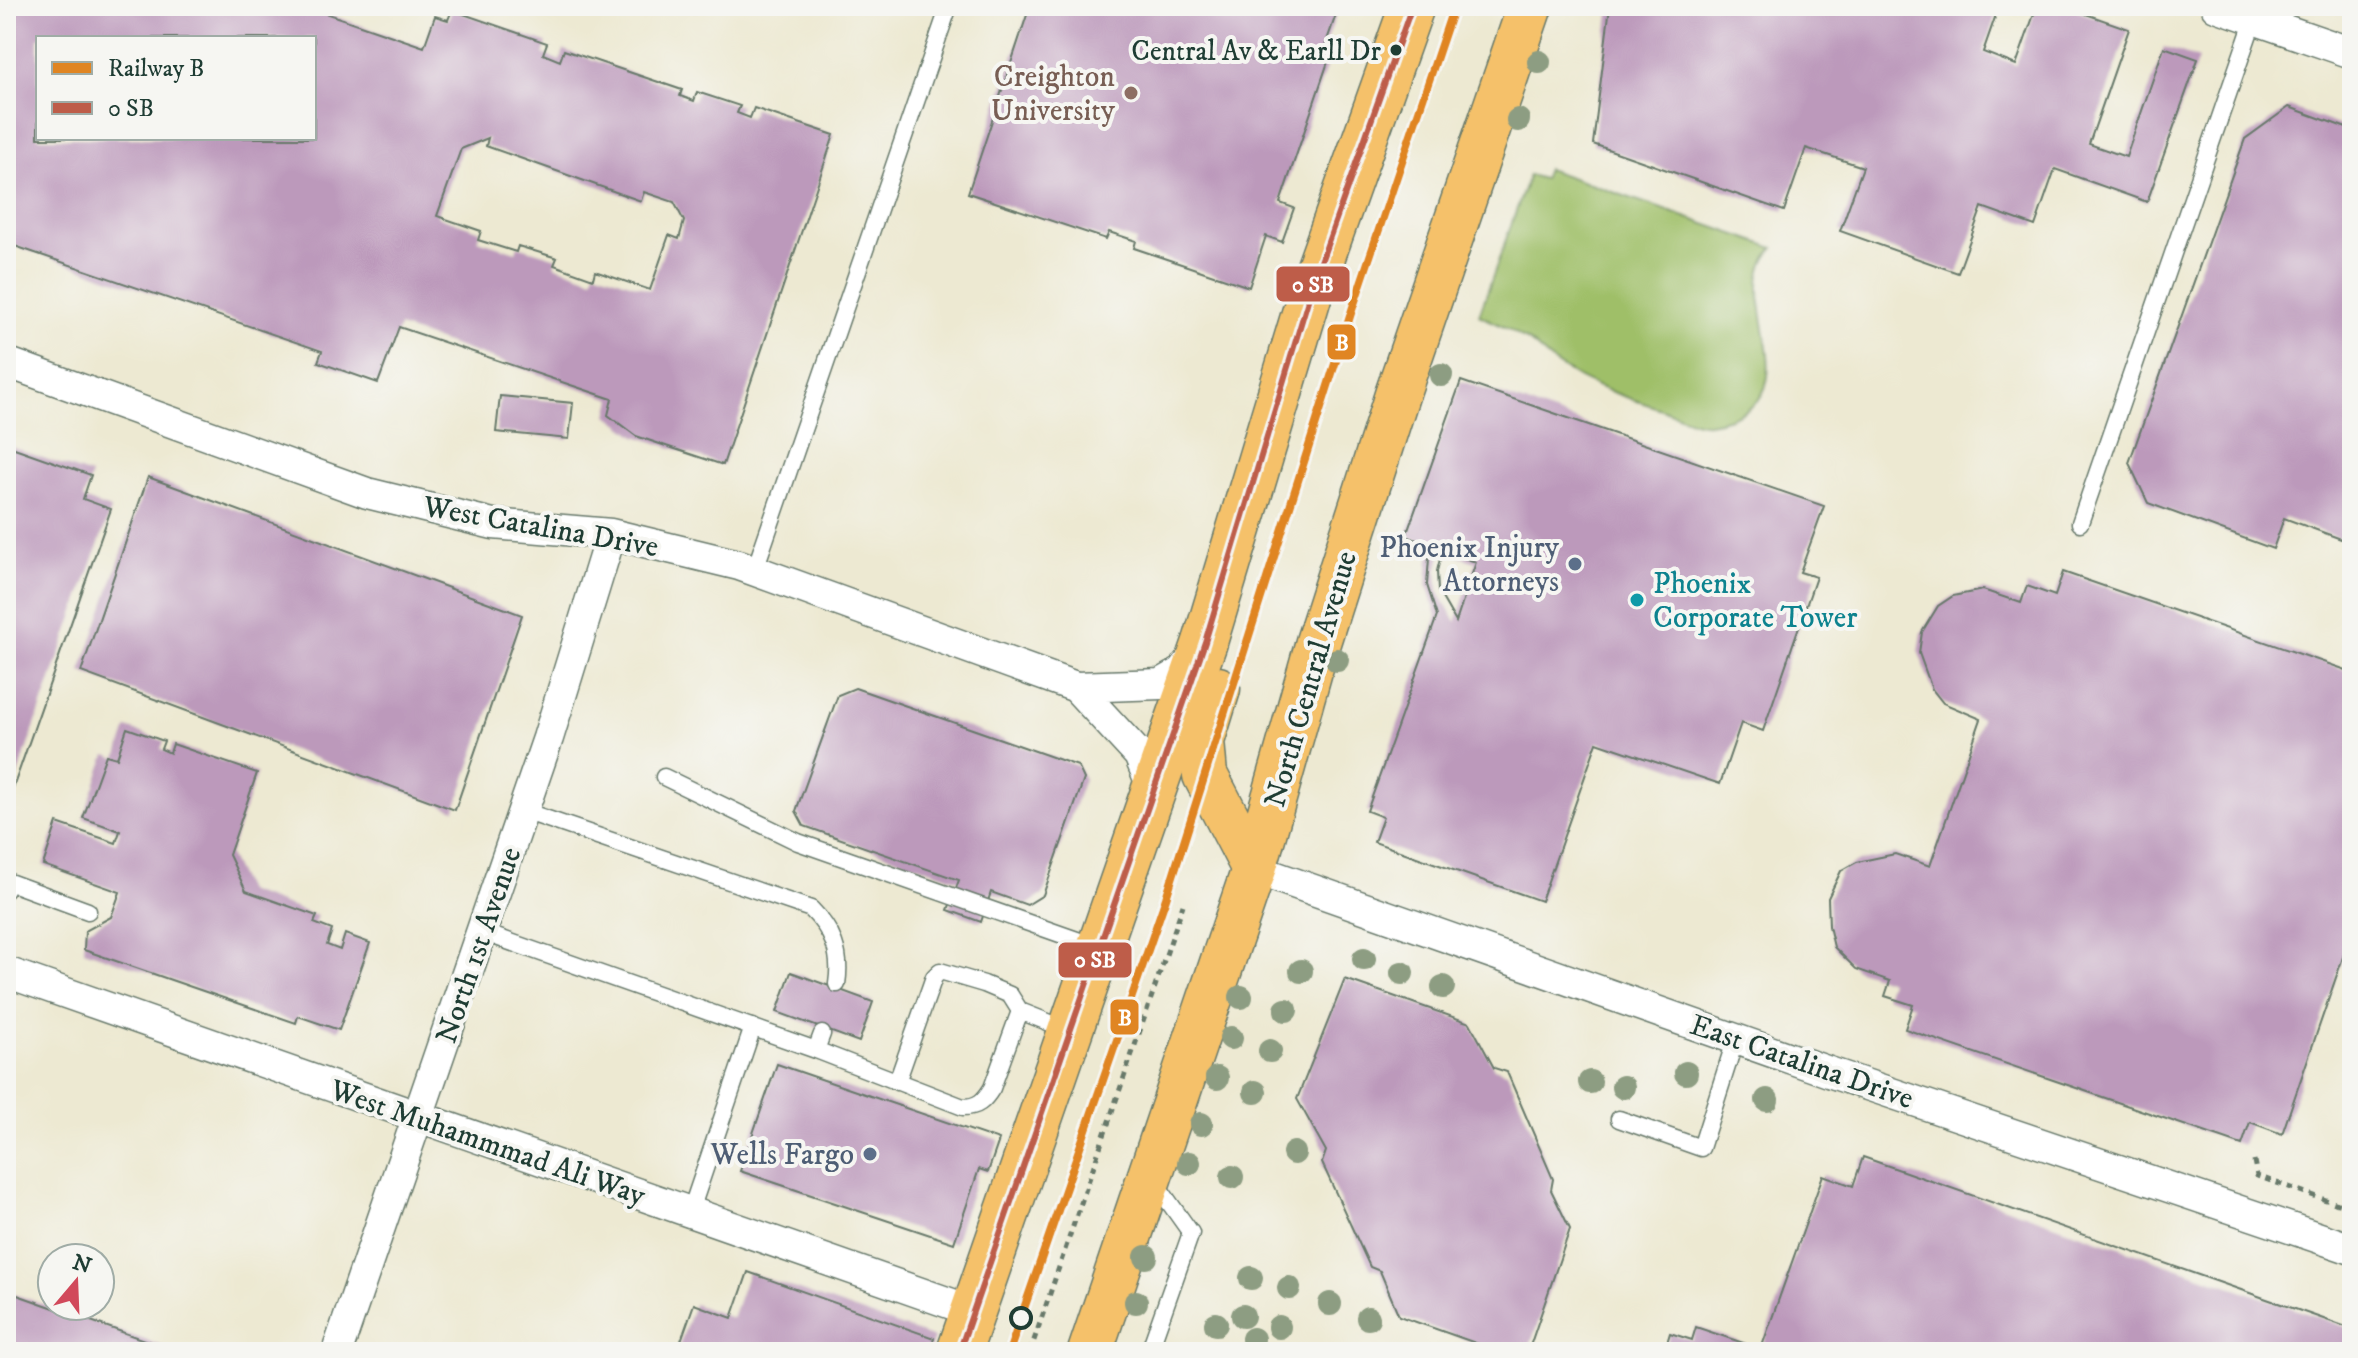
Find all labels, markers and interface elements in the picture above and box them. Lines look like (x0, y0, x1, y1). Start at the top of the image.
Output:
place label: Central Av & Earll Dr (1131, 34, 1382, 69)
legend (36, 36, 316, 140)
marker: Central Av & Earll Dr (1388, 42, 1404, 58)
text: Railway B (108, 54, 204, 84)
place label: Creighton University (991, 59, 1116, 130)
marker: Creighton University (1122, 84, 1140, 102)
text: 0 SB (108, 94, 154, 124)
line badge: 0 SB (1275, 265, 1351, 303)
text: 0 SB (1292, 272, 1334, 299)
line badge: B (1326, 323, 1357, 361)
text: B (1335, 330, 1349, 357)
street label: West Catalina Drive (419, 488, 661, 566)
place label: Phoenix Injury Attorneys (1379, 530, 1560, 601)
street label: North Central Avenue (1257, 547, 1366, 812)
marker: Phoenix Injury Attorneys (1566, 555, 1584, 573)
place label: Phoenix Corporate Tower (1653, 566, 1857, 637)
marker: Phoenix Corporate Tower (1628, 591, 1646, 609)
street label: North 1st Avenue (429, 843, 530, 1048)
line badge: 0 SB (1057, 941, 1133, 979)
text: 0 SB (1074, 947, 1116, 974)
line badge: B (1109, 998, 1140, 1036)
text: B (1118, 1005, 1132, 1032)
street label: East Catalina Drive (1685, 1007, 1918, 1118)
street label: West Muhammmad Ali Way (324, 1072, 651, 1215)
place label: Wells Fargo (709, 1137, 854, 1174)
marker: Wells Fargo (861, 1145, 879, 1163)
north arrow (36, 1242, 116, 1322)
text: N (69, 1249, 95, 1280)
unlabelled marker (1010, 1307, 1032, 1329)

